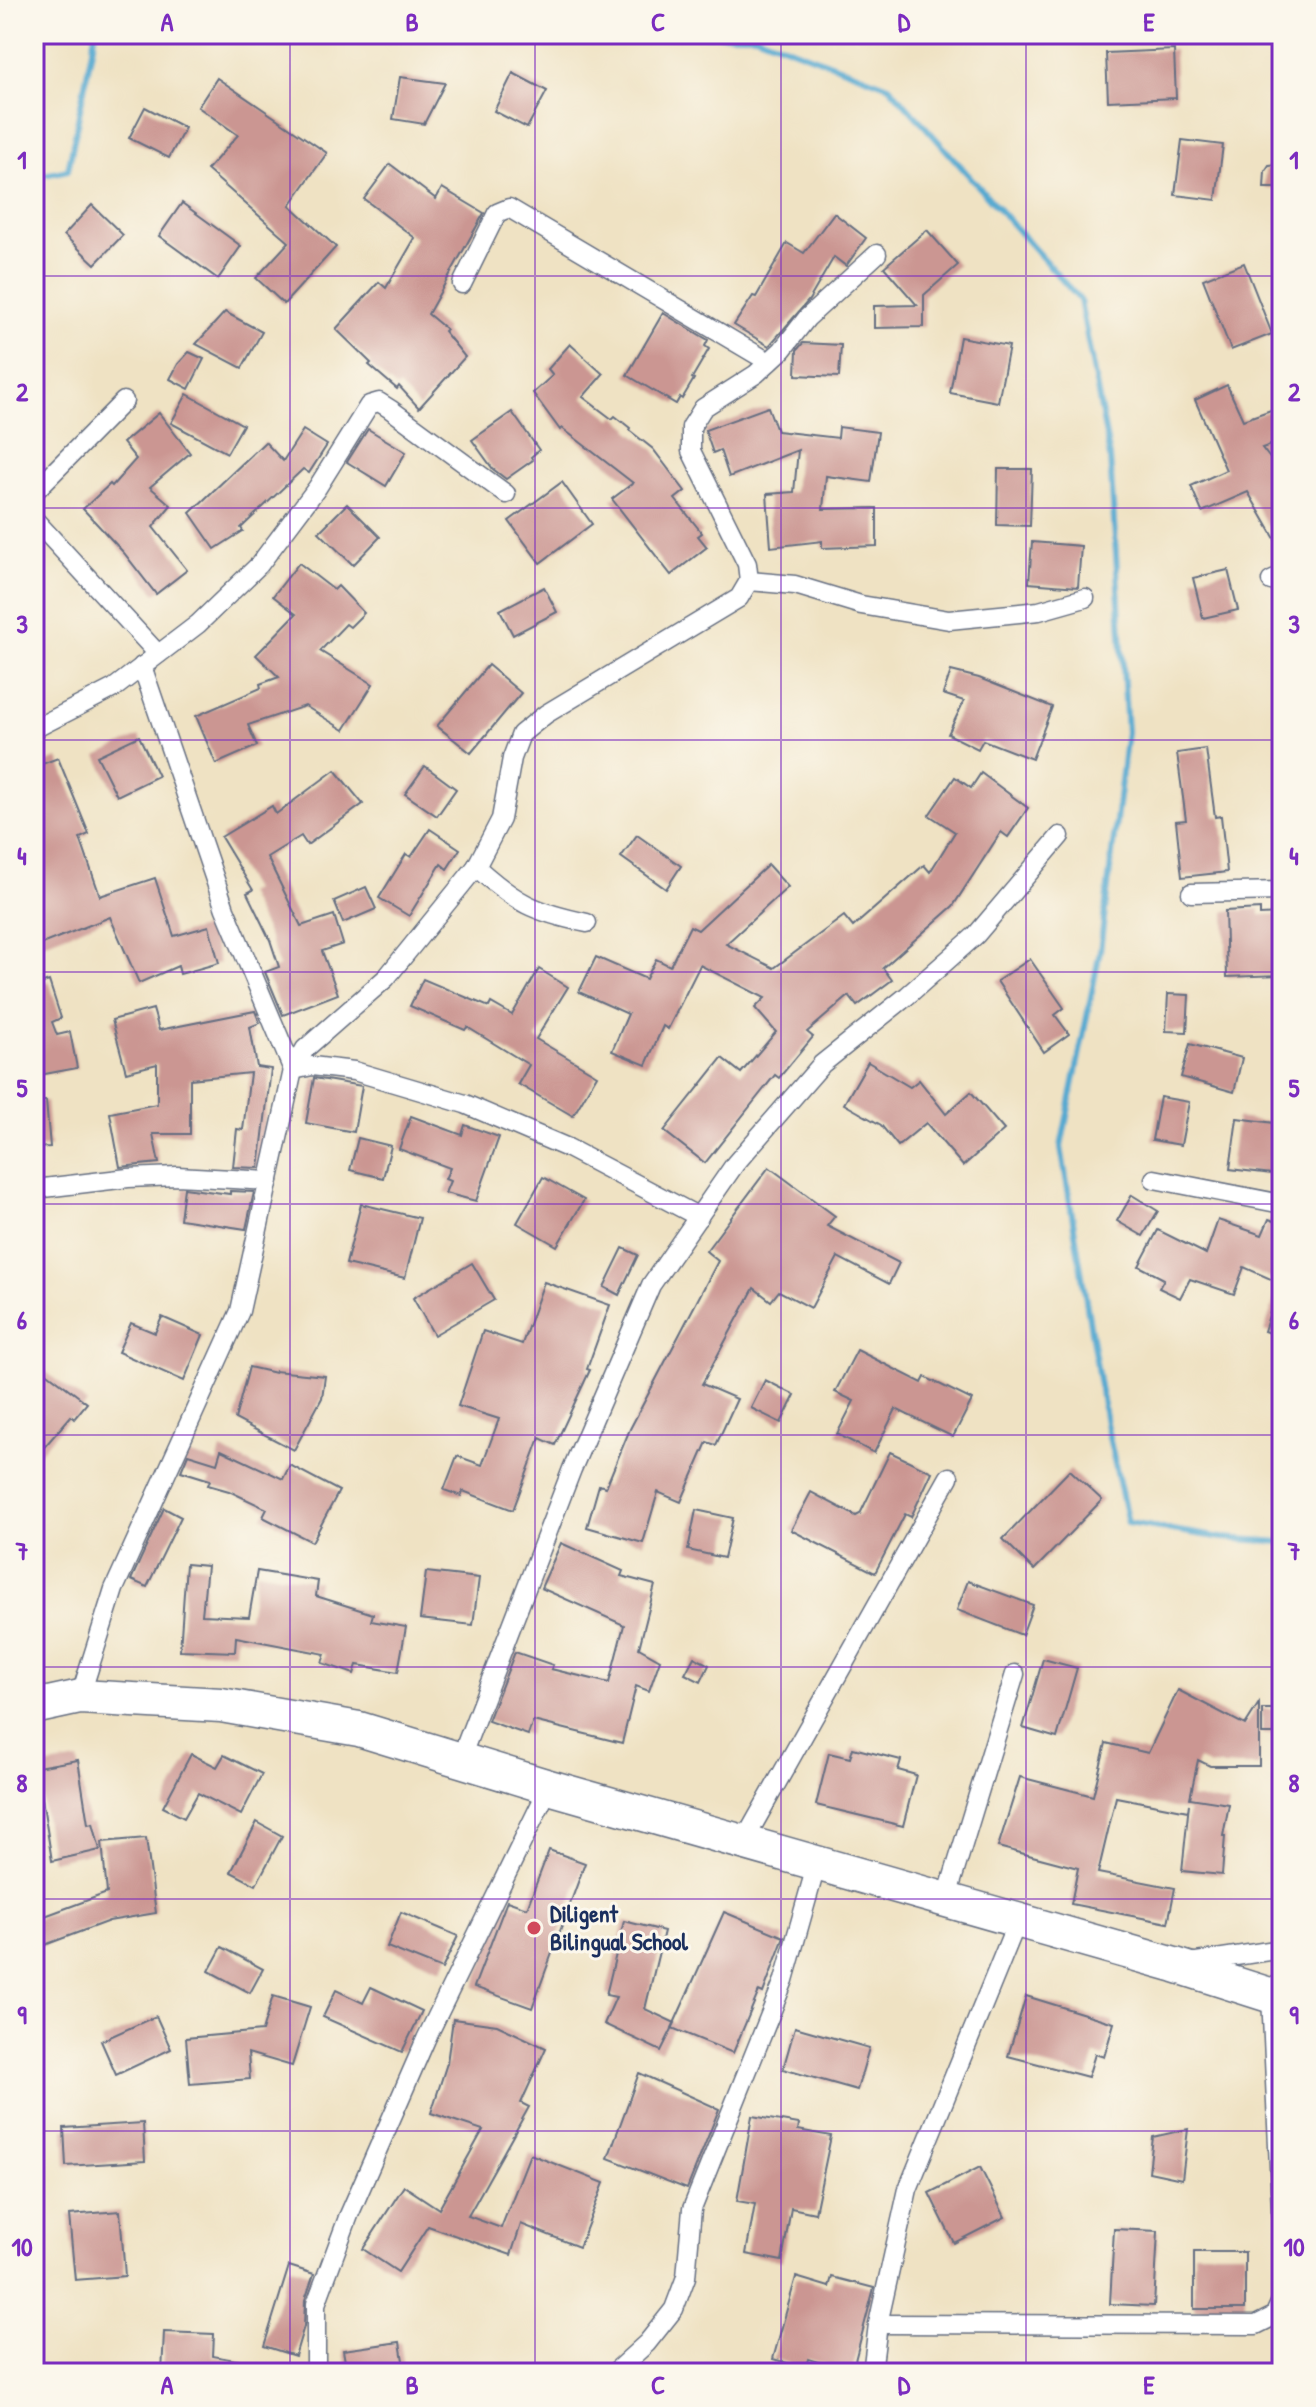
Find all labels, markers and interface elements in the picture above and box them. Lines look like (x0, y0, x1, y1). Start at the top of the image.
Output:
text: A (161, 4, 174, 39)
text: B (405, 4, 419, 39)
text: C (651, 4, 665, 39)
text: D (898, 4, 911, 39)
text: E (1143, 4, 1155, 39)
text: 1 (17, 142, 27, 177)
text: 1 (1289, 142, 1299, 177)
text: 2 (16, 374, 29, 409)
text: 2 (1288, 374, 1301, 409)
text: 3 (16, 606, 28, 641)
text: 3 (1288, 606, 1300, 641)
text: 4 (17, 838, 27, 873)
text: 4 (1289, 838, 1299, 873)
text: 5 (17, 1070, 28, 1105)
text: 5 (1289, 1070, 1300, 1105)
text: 6 (17, 1302, 28, 1337)
text: 6 (1289, 1302, 1300, 1337)
text: 7 (15, 1533, 29, 1568)
text: 7 (1287, 1533, 1301, 1568)
text: 8 (16, 1765, 28, 1800)
text: 8 (1288, 1765, 1300, 1800)
place label: Diligent Bilingual School (550, 1897, 688, 1958)
marker: Diligent Bilingual School (525, 1919, 543, 1937)
text: 9 (17, 1997, 27, 2032)
text: 9 (1289, 1997, 1299, 2032)
text: 10 (11, 2229, 33, 2264)
text: 10 (1283, 2229, 1305, 2264)
text: A (161, 2367, 174, 2402)
text: B (405, 2367, 419, 2402)
text: C (651, 2367, 665, 2402)
text: D (898, 2367, 911, 2402)
text: E (1143, 2367, 1155, 2402)

